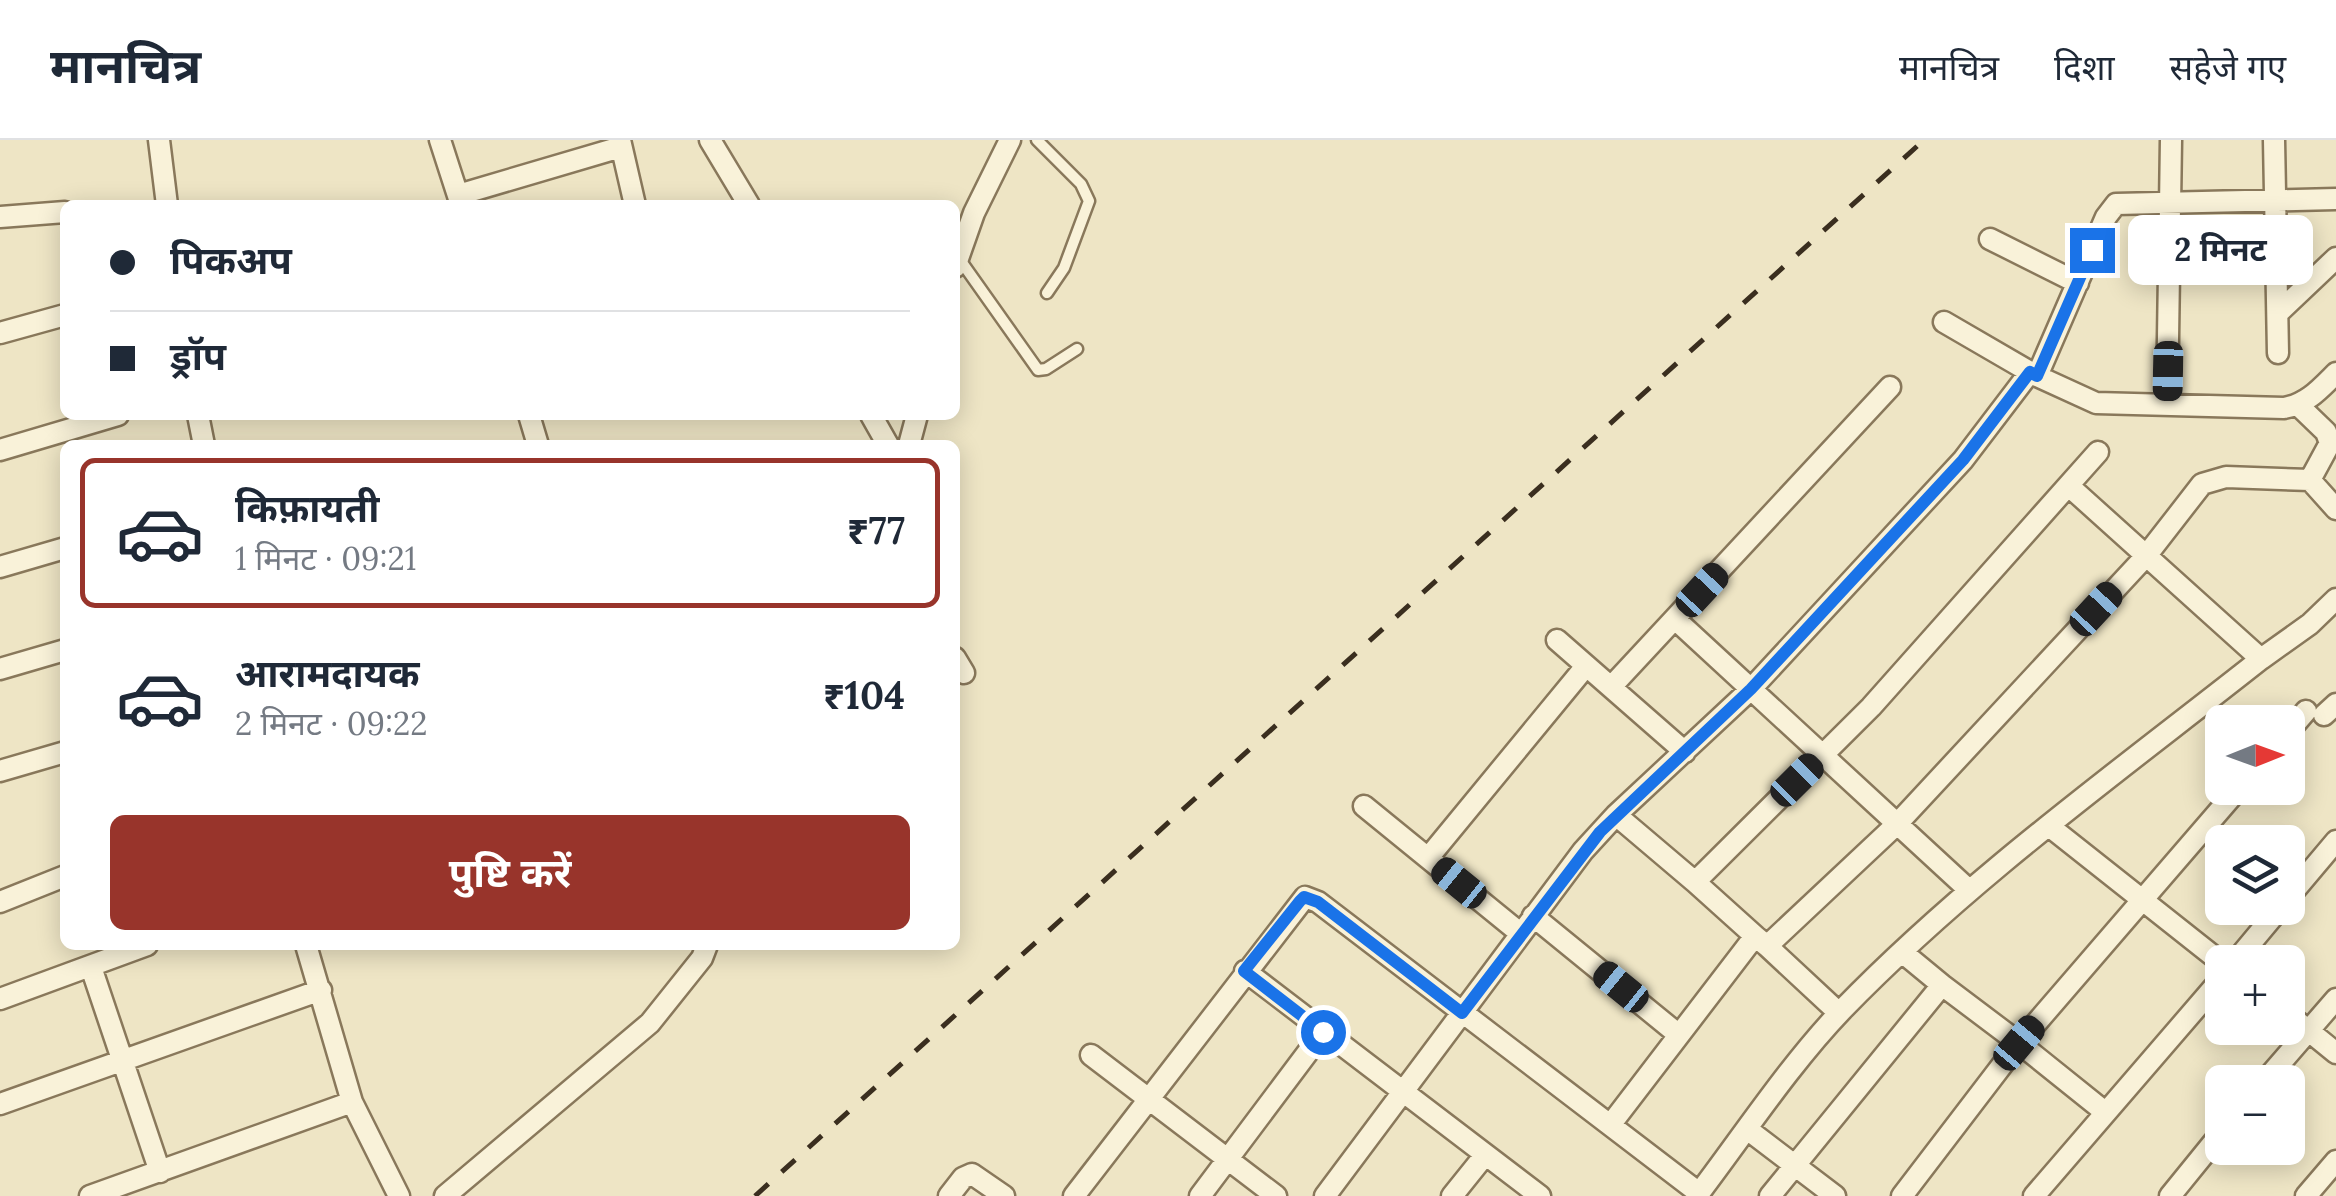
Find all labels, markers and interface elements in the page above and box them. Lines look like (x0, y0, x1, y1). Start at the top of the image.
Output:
text: मानचित्र (50, 35, 201, 96)
text: मानचित्र (1899, 45, 1999, 90)
text: दिशा (2054, 45, 2115, 90)
text: सहेजे गए (2170, 45, 2286, 90)
callout: 2 मिनट (2127, 215, 2312, 285)
route end (2070, 228, 2115, 273)
text: 2 मिनट (2174, 229, 2267, 270)
text: पिकअप (170, 236, 292, 284)
text: ड्रॉप (170, 332, 226, 380)
car (2152, 341, 2184, 401)
text: किफ़ायती (235, 484, 379, 532)
icon: car (115, 488, 205, 578)
text: ₹77 (847, 506, 905, 554)
text: 1 मिनट · 09:21 (235, 538, 416, 579)
car (1671, 558, 1733, 622)
car (2065, 577, 2127, 641)
text: आरामदायक (235, 649, 419, 697)
icon: car (115, 653, 205, 743)
text: ₹104 (823, 671, 905, 719)
text: 2 मिनट · 09:22 (235, 703, 427, 744)
north arrow (2205, 705, 2305, 805)
map controls (2205, 705, 2305, 1165)
car (1765, 748, 1829, 812)
button: पुष्टि करें (110, 815, 910, 930)
button: layers (2205, 825, 2305, 925)
car (1426, 852, 1492, 914)
button: + (2205, 945, 2305, 1045)
car (1588, 956, 1654, 1018)
route start (1301, 1010, 1346, 1055)
car (1988, 1010, 2050, 1076)
button: − (2205, 1065, 2305, 1165)

